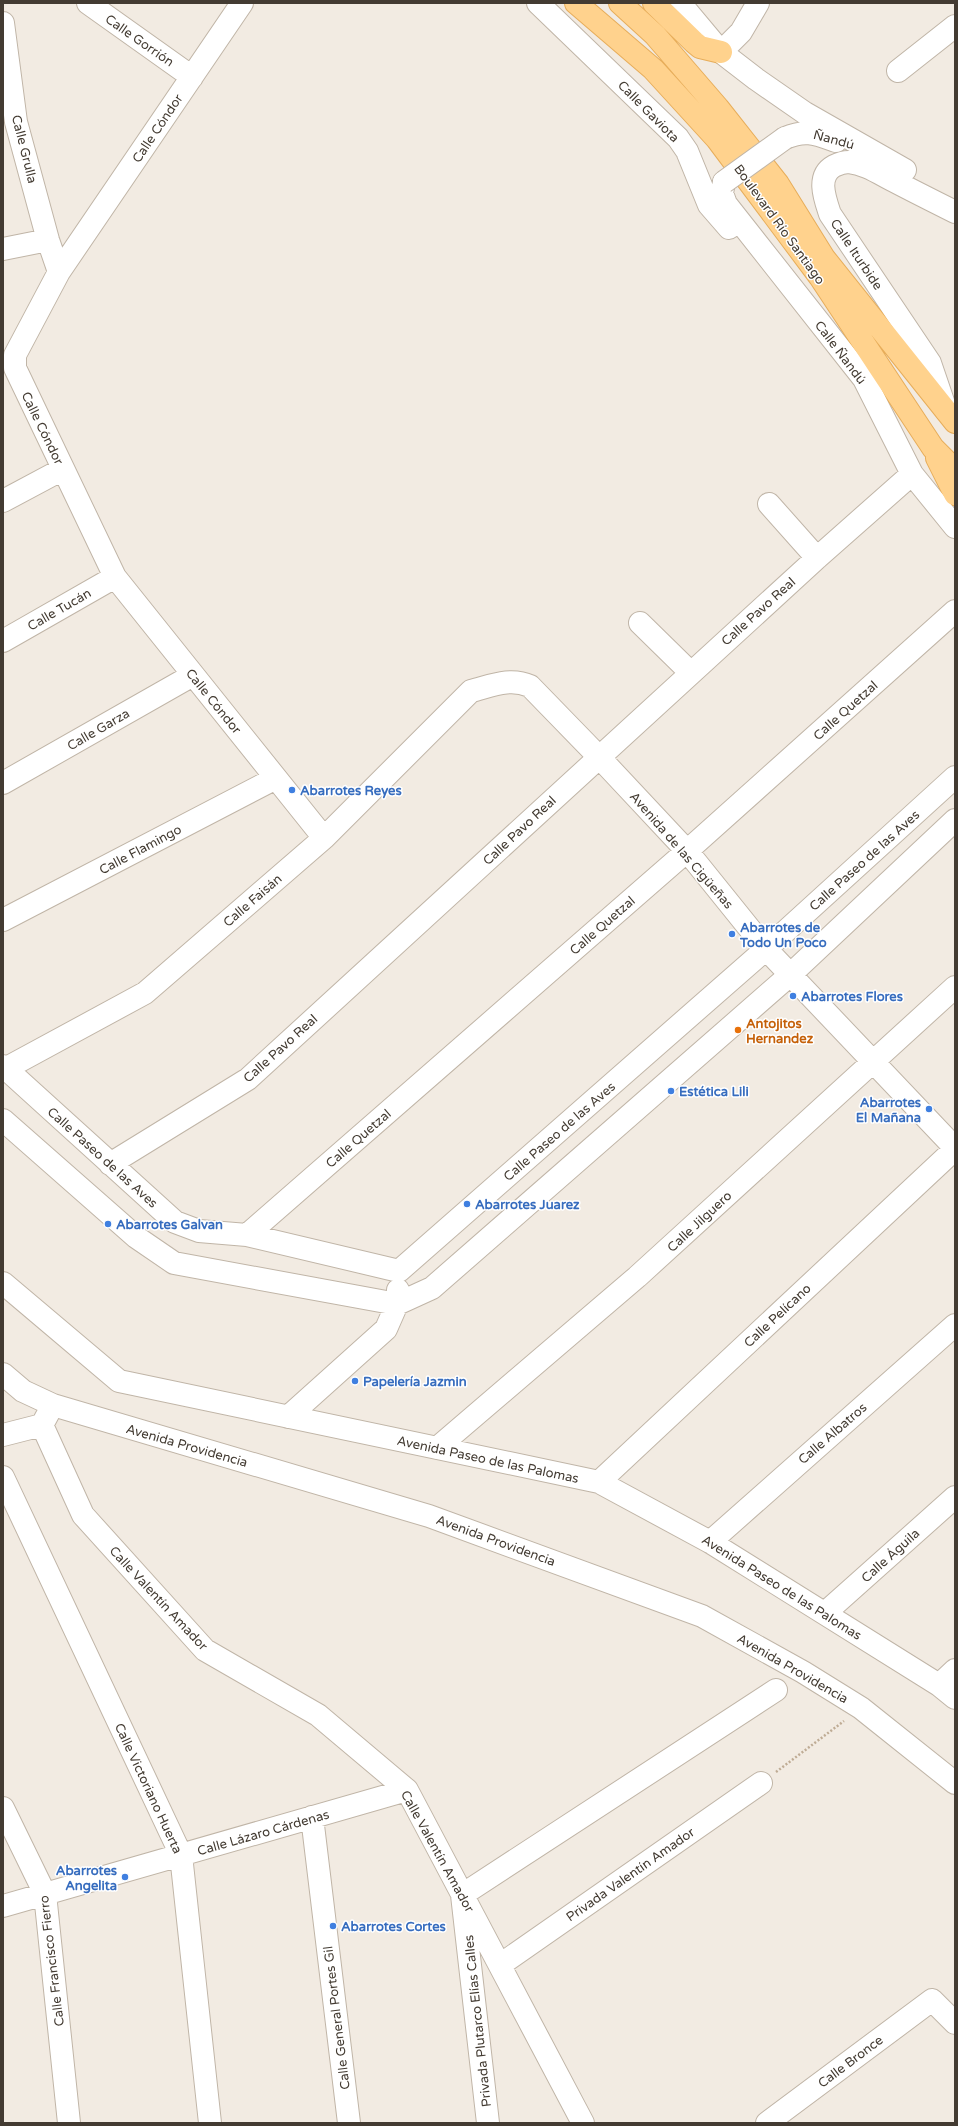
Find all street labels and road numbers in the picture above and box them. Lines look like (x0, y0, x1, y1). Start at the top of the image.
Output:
street label: Calle Gorrión (102, 11, 177, 70)
street label: Calle Gaviota (614, 77, 683, 146)
street label: Calle Cóndor (129, 91, 187, 166)
street label: Calle Grulla (8, 113, 40, 185)
street label: Ñandú (811, 127, 856, 153)
street label: Boulevard Río Santiago (730, 162, 828, 288)
street label: Calle Iturbide (827, 216, 886, 293)
street label: Calle Ñandú (811, 318, 869, 388)
street label: Calle Cóndor (18, 389, 67, 468)
street label: Calle Pavo Real (718, 574, 799, 649)
street label: Calle Tucán (25, 585, 94, 634)
street label: Calle Cóndor (182, 666, 244, 737)
street label: Calle Quetzal (810, 678, 881, 744)
street label: Calle Garza (64, 706, 133, 754)
street label: Avenida de las Cigüeñas (626, 789, 736, 912)
street label: Calle Pavo Real (480, 793, 560, 869)
street label: Calle Paseo de las Aves (806, 807, 923, 914)
street label: Calle Flamingo (96, 821, 185, 878)
street label: Calle Faisán (220, 871, 285, 931)
street label: Calle Quetzal (567, 893, 639, 958)
street label: Calle Pavo Real (240, 1011, 321, 1086)
street label: Calle Paseo de las Aves (500, 1079, 619, 1185)
street label: Calle Paseo de las Aves (44, 1104, 161, 1211)
street label: Calle Quetzal (323, 1106, 395, 1171)
street label: Calle Jilguero (664, 1188, 735, 1256)
street label: Calle Pelícano (741, 1280, 815, 1351)
street label: Calle Albatros (795, 1400, 870, 1468)
street label: Avenida Providencia (124, 1421, 249, 1471)
street label: Avenida Paseo de las Palomas (395, 1433, 580, 1487)
street label: Avenida Providencia (434, 1512, 557, 1570)
street label: Calle Águila (858, 1525, 923, 1586)
street label: Avenida Paseo de las Palomas (699, 1532, 864, 1644)
street label: Calle Valentín Amador (106, 1543, 211, 1654)
street label: Avenida Providencia (734, 1631, 851, 1707)
street label: Calle Victoriano Huerta (111, 1721, 185, 1856)
street label: Calle Valentín Amador (397, 1788, 477, 1915)
street label: Calle Lázaro Cárdenas (196, 1806, 331, 1859)
street label: Privada Valentín Amador (563, 1824, 698, 1925)
street label: Calle Francisco Fierro (36, 1894, 68, 2027)
street label: Privada Plutarco Elías Calles (461, 1934, 495, 2108)
street label: Calle General Portes Gil (320, 1945, 354, 2091)
street label: Calle Bronce (815, 2032, 886, 2091)

